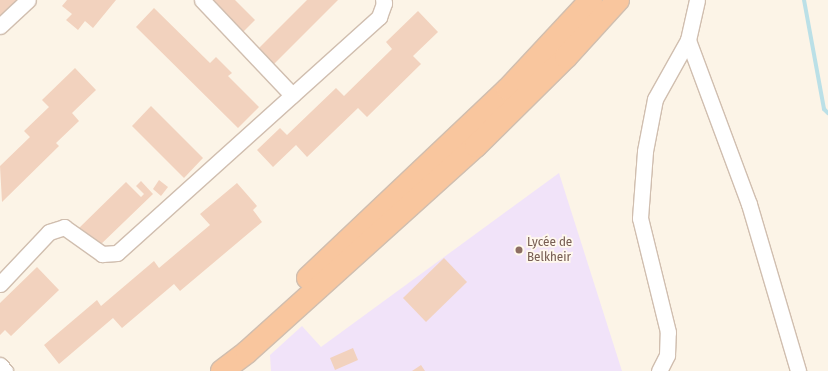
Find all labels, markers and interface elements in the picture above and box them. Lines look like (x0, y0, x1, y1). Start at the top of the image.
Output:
place label: Lycée de Belkheir (527, 235, 572, 266)
marker: Lycée de Belkheir (514, 245, 524, 255)

